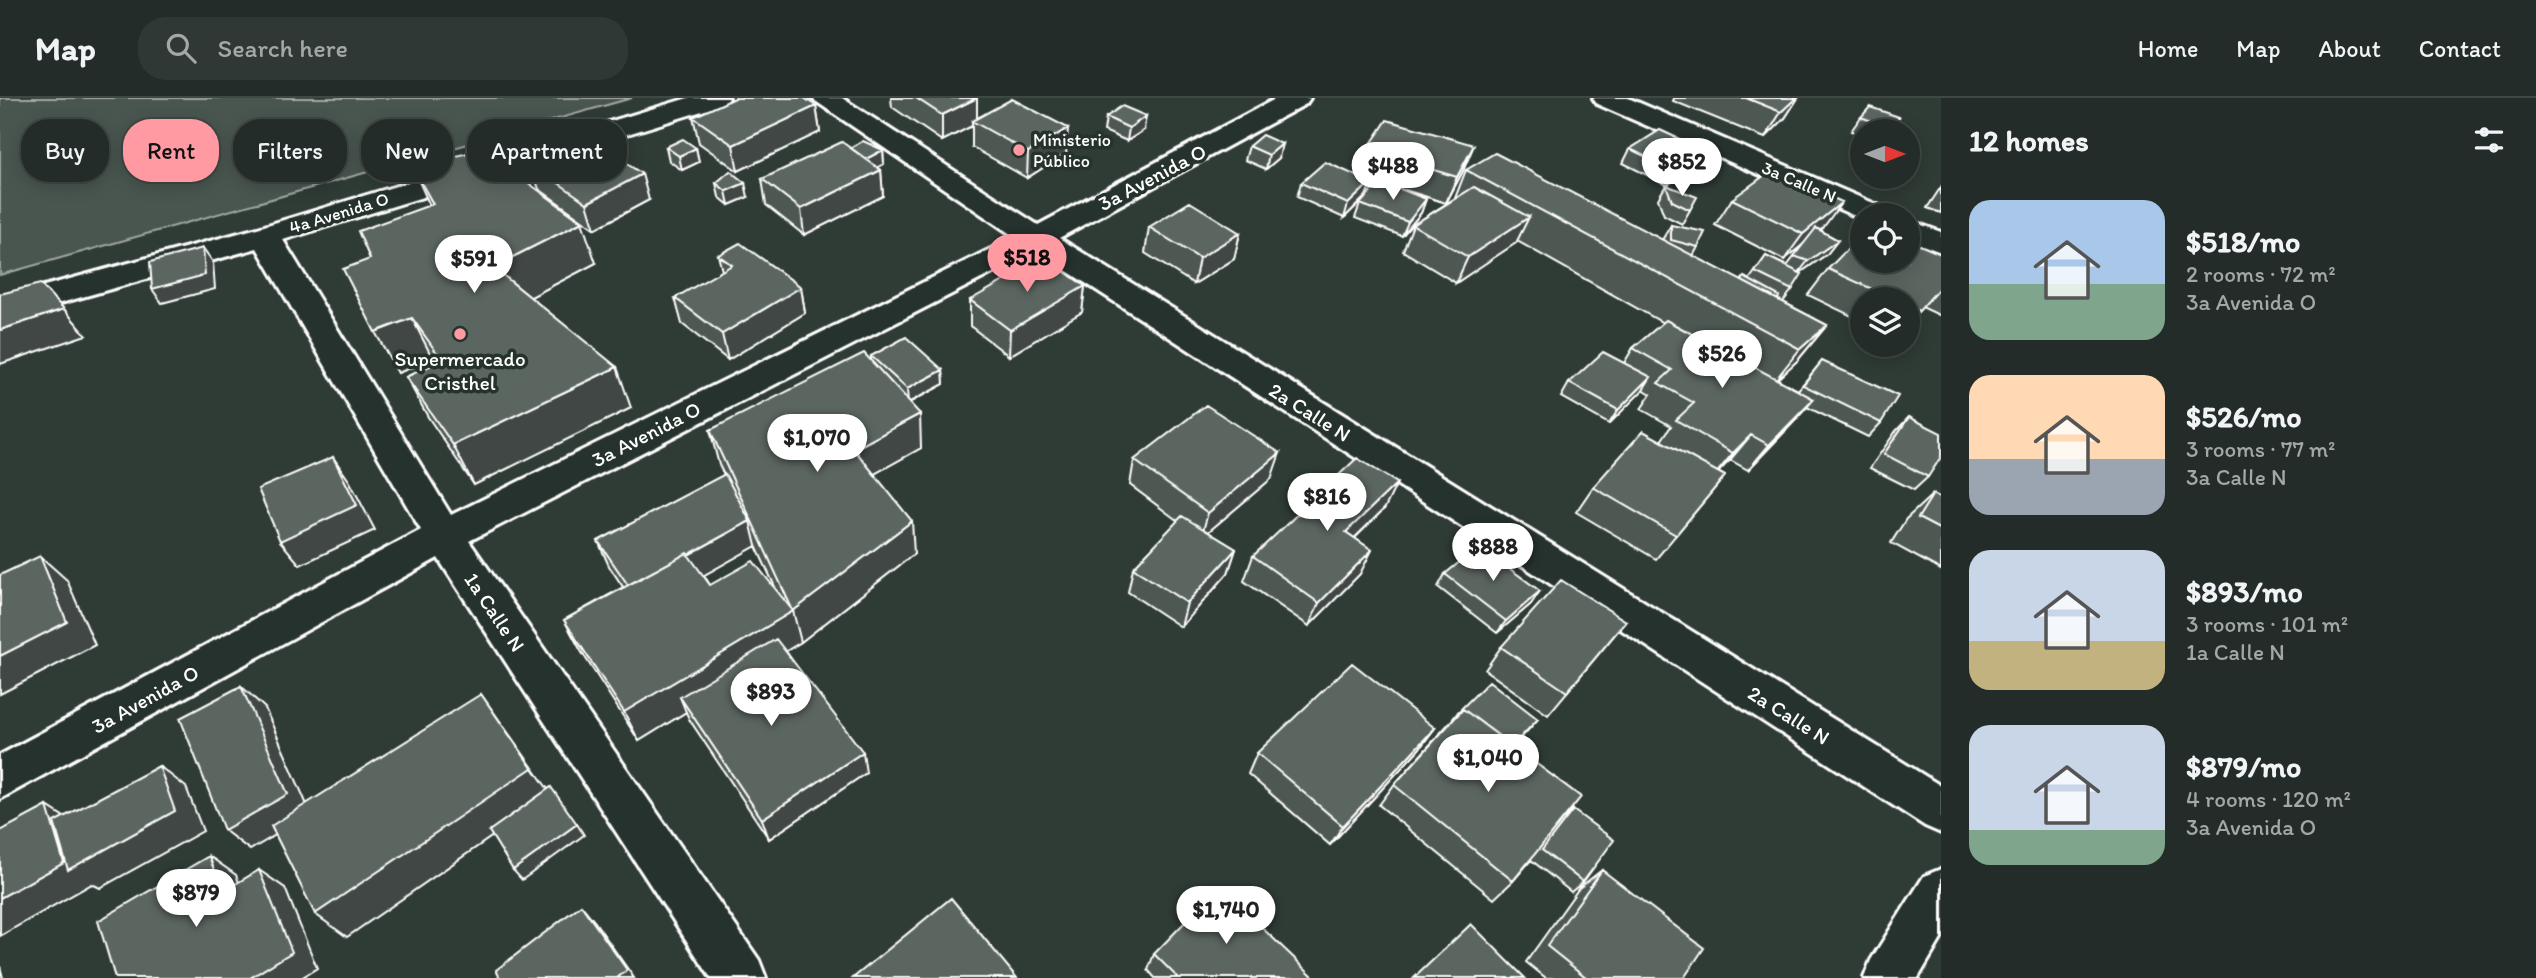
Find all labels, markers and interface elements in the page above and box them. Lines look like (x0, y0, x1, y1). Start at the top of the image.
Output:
search box (138, 17, 628, 80)
text: Map (35, 29, 96, 68)
icon: search (162, 29, 200, 67)
text: Search here (218, 32, 348, 64)
text: Home (2138, 34, 2198, 63)
text: Map (2236, 34, 2280, 63)
text: About (2318, 34, 2381, 63)
text: Contact (2419, 34, 2501, 63)
chip: Buy (21, 119, 109, 182)
chip: Rent (123, 119, 219, 182)
chip: Filters (233, 119, 347, 182)
chip: New (361, 119, 453, 182)
chip: Apartment (467, 119, 627, 182)
north arrow (1850, 119, 1920, 189)
map controls (1850, 119, 1920, 357)
icon: filters (2470, 121, 2508, 159)
text: 12 homes (1969, 122, 2089, 159)
place label: Ministerio Público (1033, 129, 1111, 172)
street label: 3a Avenida O (1094, 138, 1210, 216)
pin: $852 (1641, 139, 1723, 198)
marker: Ministerio Público (1011, 142, 1027, 158)
pin: $488 (1352, 142, 1434, 202)
text: $852 (1658, 147, 1706, 175)
text: $488 (1368, 151, 1418, 179)
street label: 3a Calle N (1758, 156, 1840, 208)
street label: 4a Avenida O (287, 187, 391, 239)
button: locate (1850, 203, 1920, 273)
text: $518/mo (2186, 223, 2300, 260)
icon: home (2025, 228, 2109, 312)
pin: $518 (986, 234, 1068, 294)
pin: $591 (433, 236, 515, 295)
text: $518 (1003, 243, 1051, 271)
text: $591 (451, 244, 497, 272)
text: 2 rooms · 72 m² (2186, 260, 2336, 288)
button: layers (1850, 287, 1920, 357)
text: 3a Avenida O (2186, 288, 2316, 316)
marker: Supermercado Cristhel (452, 326, 468, 342)
pin: $526 (1681, 330, 1763, 390)
text: $526 (1698, 339, 1746, 367)
place label: Supermercado Cristhel (394, 346, 526, 395)
street label: 2a Calle N (1265, 377, 1355, 447)
street label: 3a Avenida O (587, 396, 705, 472)
text: $526/mo (2186, 398, 2302, 435)
icon: home (2025, 403, 2109, 487)
pin: $1,070 (760, 414, 874, 474)
text: $1,070 (783, 423, 851, 451)
text: 3 rooms · 77 m² (2186, 435, 2336, 463)
text: 3a Calle N (2186, 463, 2287, 491)
pin: $816 (1286, 474, 1368, 533)
text: $816 (1303, 482, 1351, 510)
pin: $888 (1452, 524, 1534, 583)
text: $888 (1468, 532, 1518, 560)
street label: 1a Calle N (459, 568, 531, 656)
text: $893/mo (2186, 573, 2303, 610)
icon: home (2025, 578, 2109, 662)
text: 3 rooms · 101 m² (2186, 610, 2348, 638)
text: 1a Calle N (2186, 638, 2285, 666)
street label: 3a Avenida O (87, 659, 203, 739)
pin: $893 (730, 668, 812, 728)
text: $893 (747, 677, 795, 705)
street label: 2a Calle N (1744, 680, 1834, 750)
pin: $1,040 (1431, 734, 1545, 794)
text: $1,040 (1453, 743, 1523, 771)
text: $879/mo (2186, 748, 2301, 785)
icon: home (2025, 753, 2109, 837)
text: 4 rooms · 120 m² (2186, 785, 2351, 813)
text: 3a Avenida O (2186, 813, 2316, 841)
pin: $879 (155, 870, 237, 929)
text: $879 (172, 878, 220, 906)
pin: $1,740 (1169, 886, 1283, 946)
text: $1,740 (1192, 895, 1260, 923)

